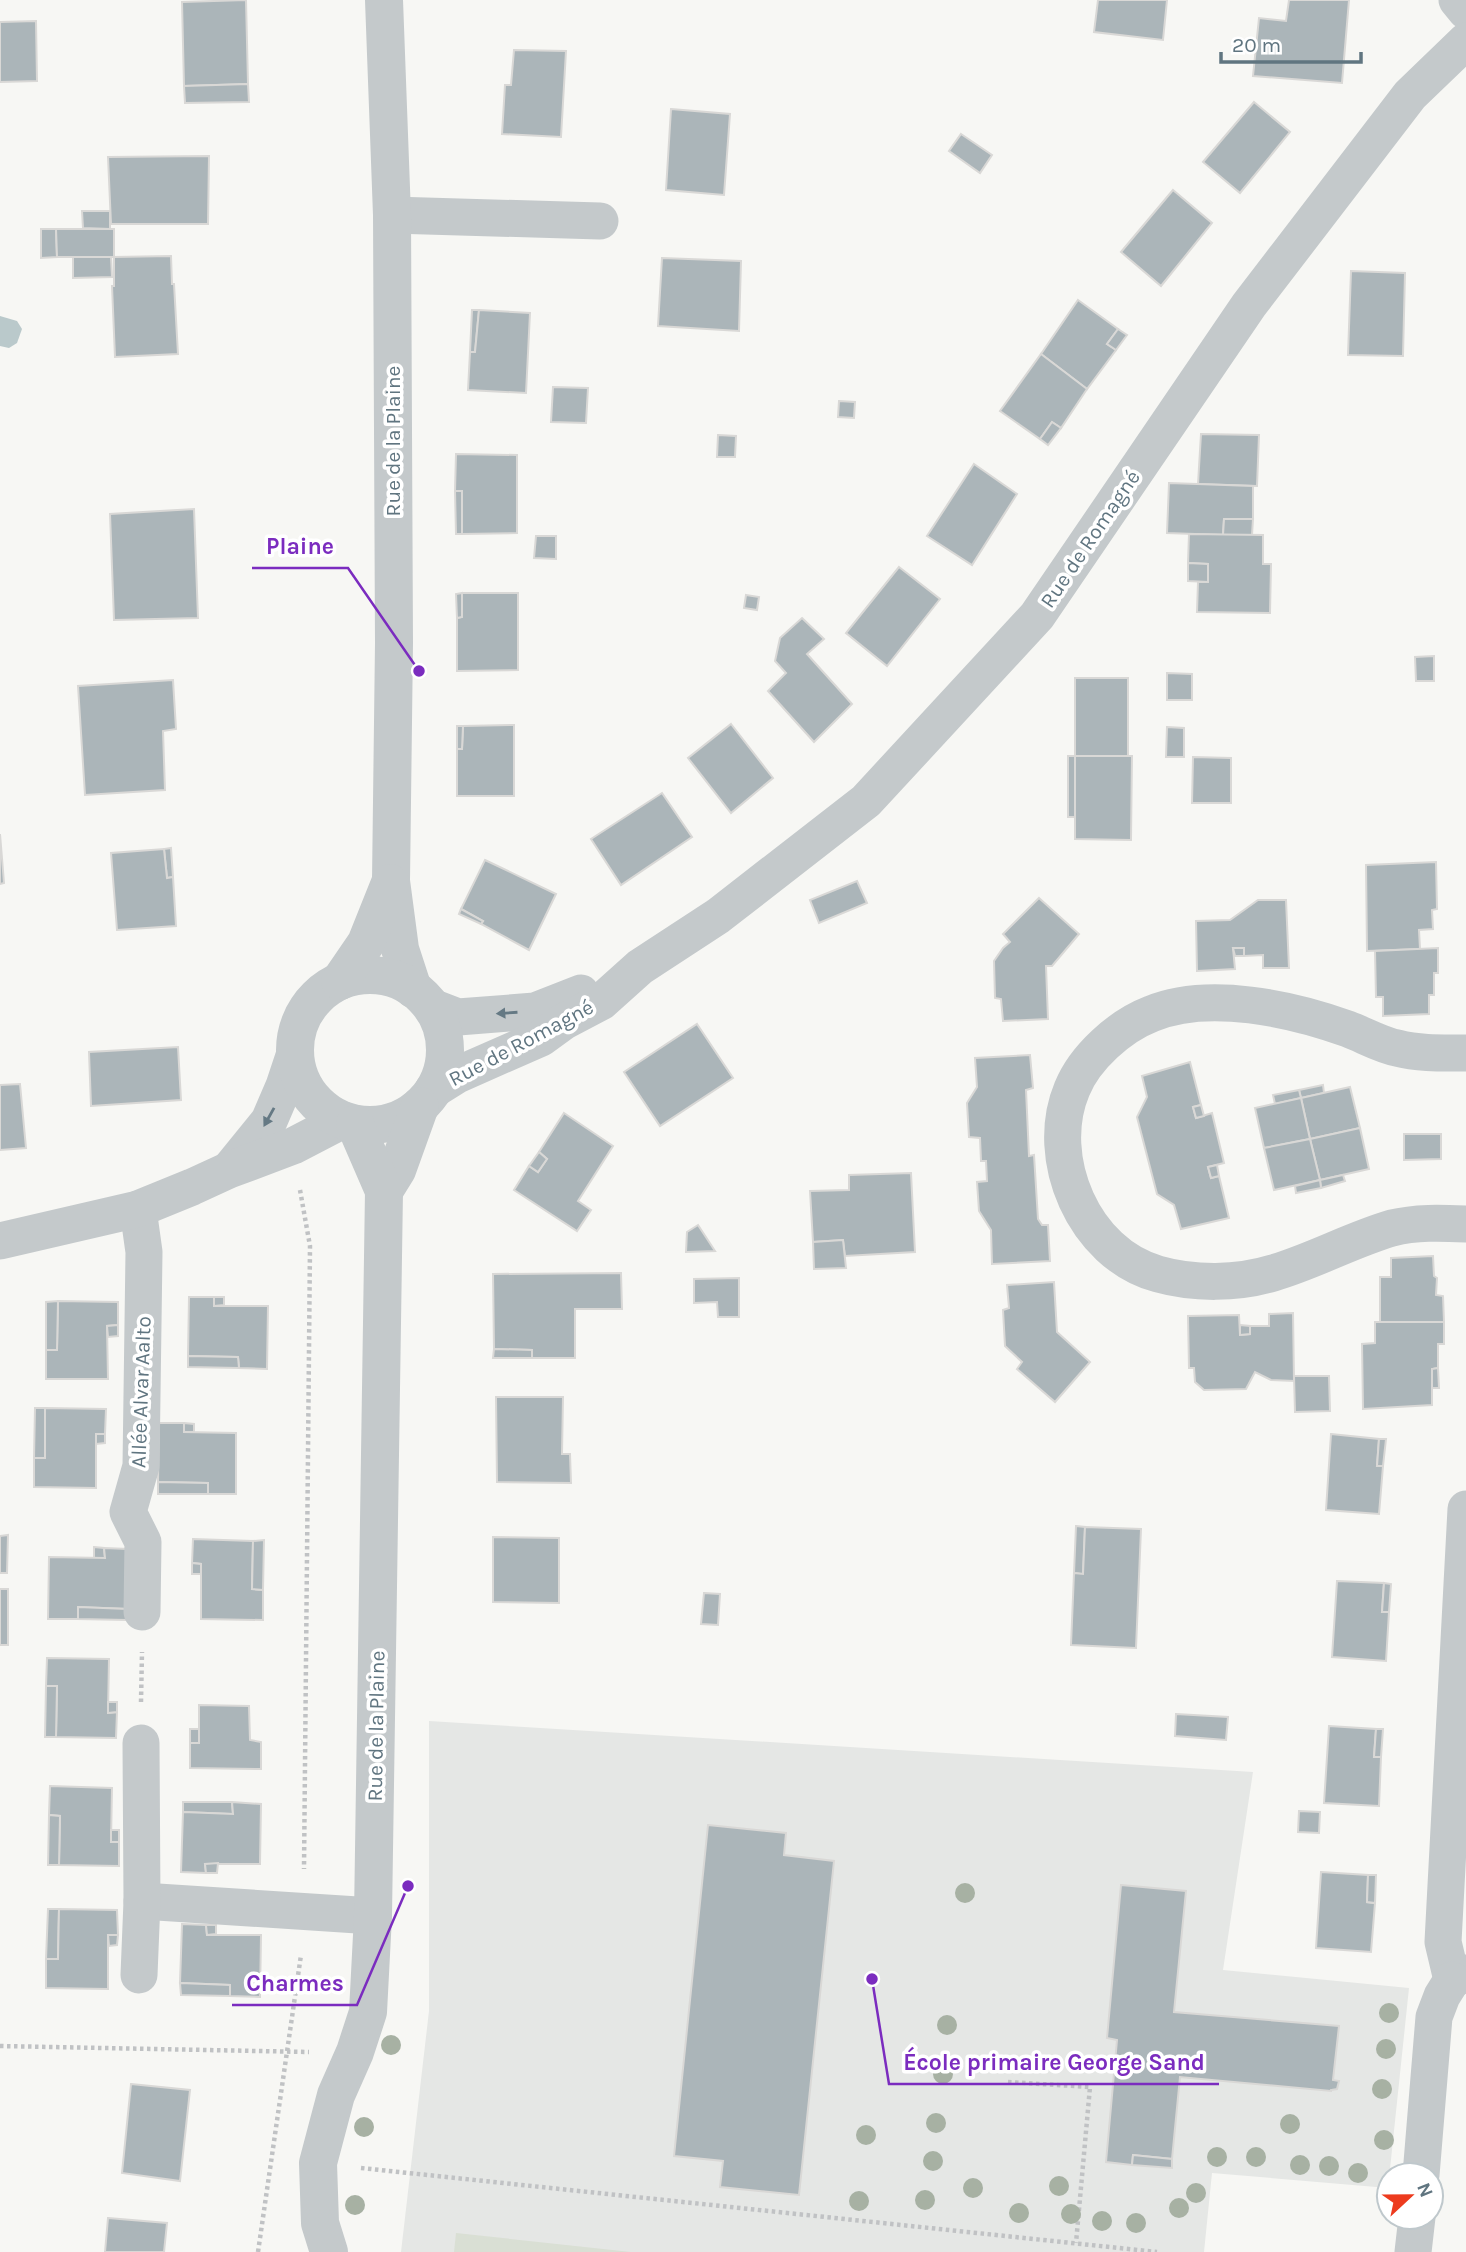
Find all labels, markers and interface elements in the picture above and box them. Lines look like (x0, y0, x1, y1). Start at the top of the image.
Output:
scale bar (1221, 21, 1361, 65)
text: 20 m (1232, 33, 1281, 57)
street label: Rue de la Plaine (381, 366, 405, 516)
street label: Rue de Romagné (1035, 466, 1145, 612)
callout: Plaine (252, 524, 348, 568)
text: Plaine (266, 533, 334, 560)
street label: Rue de Romagné (445, 995, 597, 1091)
one-way arrow (496, 1008, 518, 1019)
one-way arrow (263, 1107, 275, 1126)
street label: Allée Alvar Aalto (126, 1316, 156, 1468)
street label: Rue de la Plaine (363, 1650, 389, 1802)
callout: Charmes (232, 1961, 357, 2005)
text: Charmes (246, 1970, 344, 1997)
callout: École primaire George Sand (889, 2040, 1219, 2084)
text: École primaire George Sand (903, 2046, 1205, 2076)
north arrow (1375, 2161, 1445, 2231)
text: N (1412, 2180, 1438, 2200)

